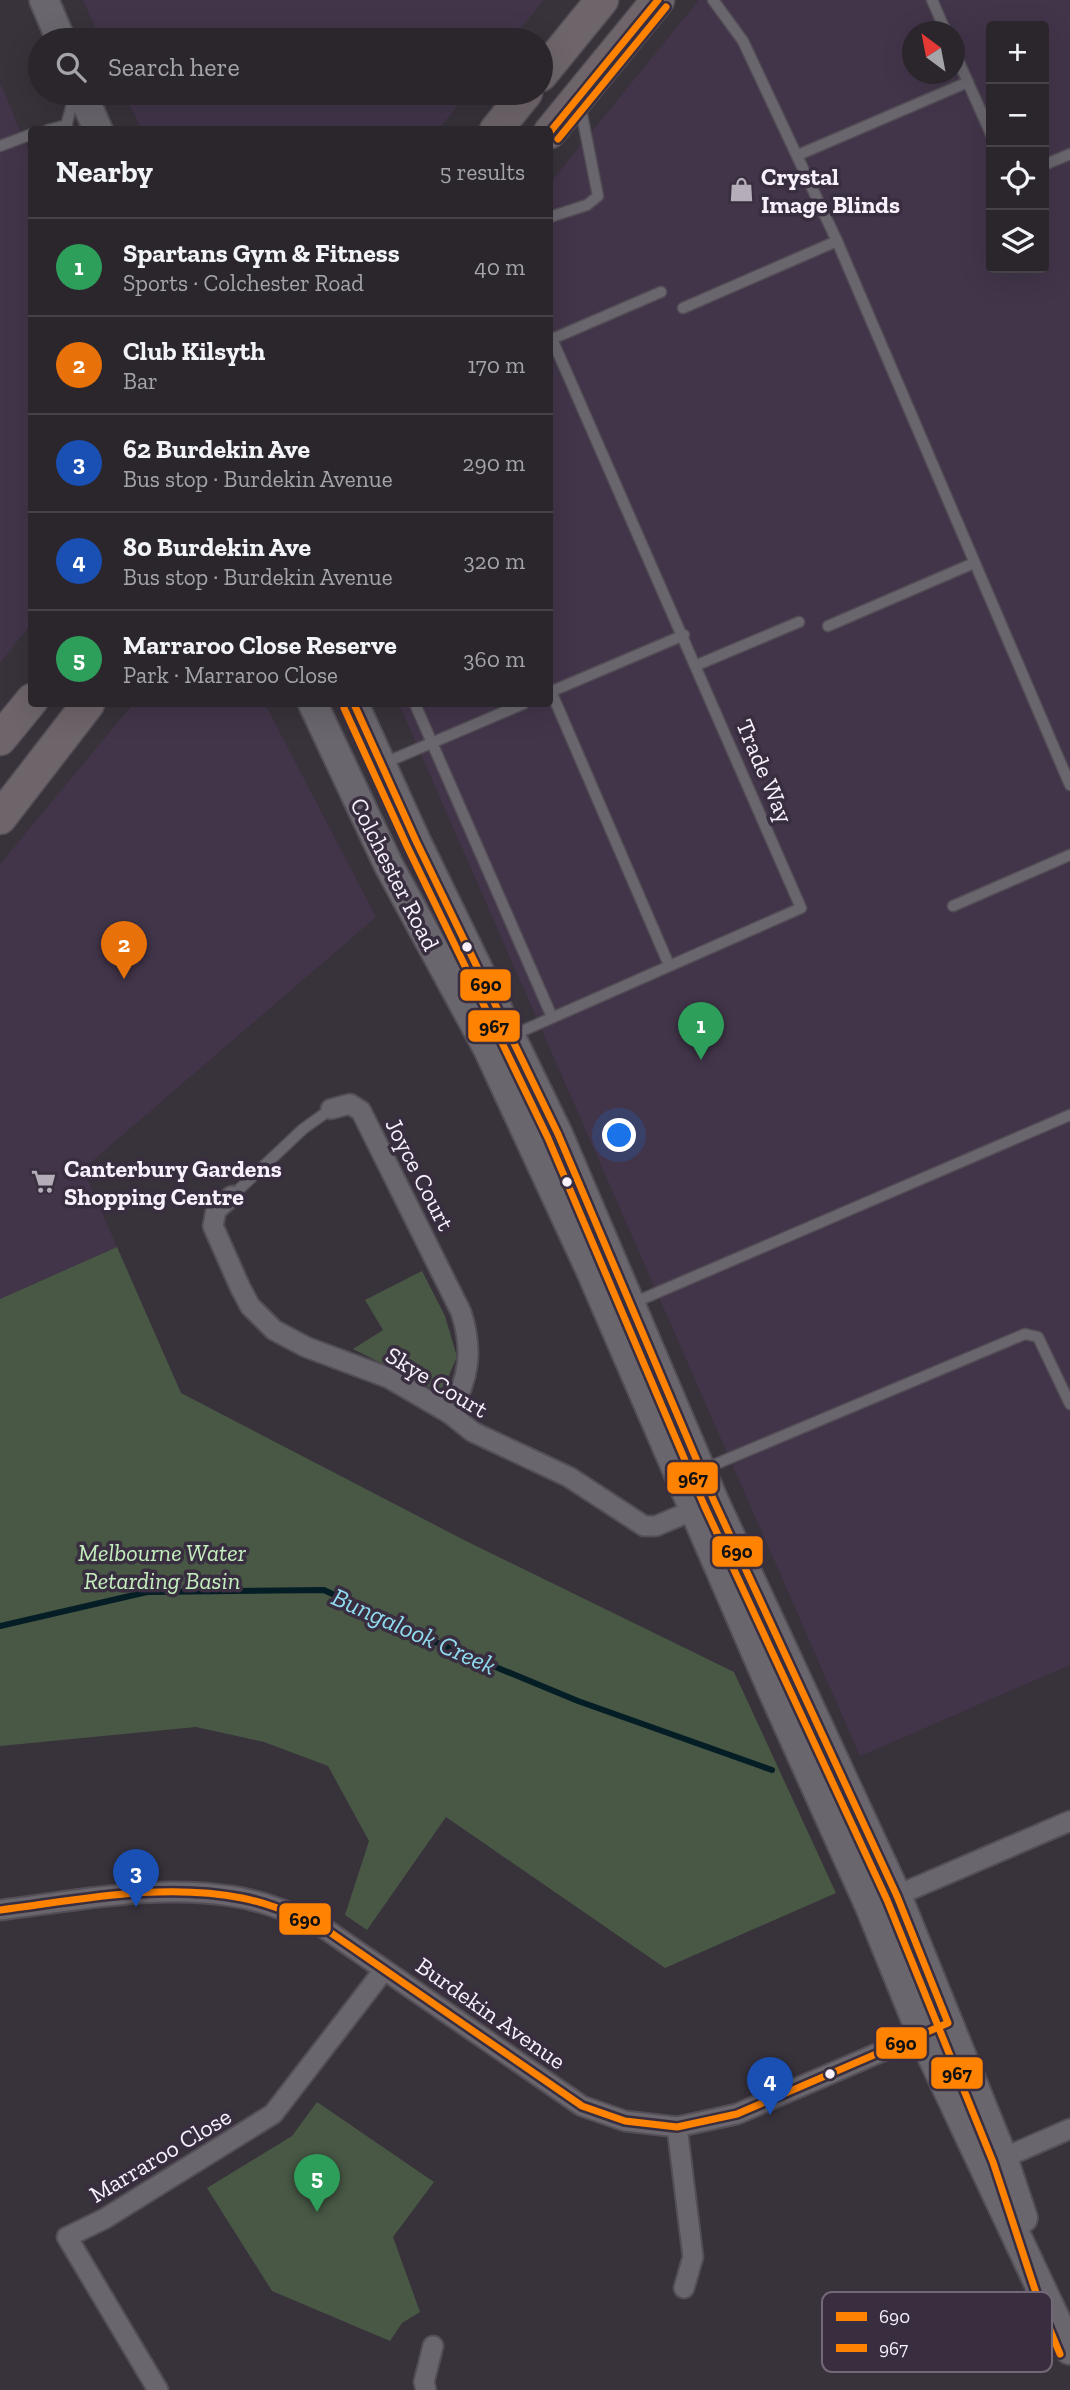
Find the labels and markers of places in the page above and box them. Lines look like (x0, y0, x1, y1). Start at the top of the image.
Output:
place label: Crystal Image Blinds (761, 162, 900, 219)
shop icon: Crystal Image Blinds (727, 176, 755, 204)
pin: 2 (101, 921, 147, 979)
unlabelled marker (460, 940, 474, 954)
pin: 1 (678, 1002, 724, 1060)
place label: Canterbury Gardens Shopping Centre (64, 1154, 282, 1211)
supermarket icon: Canterbury Gardens Shopping Centre (30, 1168, 58, 1196)
unlabelled marker (560, 1175, 574, 1189)
pin: 3 (113, 1849, 159, 1907)
pin: 4 (747, 2057, 793, 2115)
unlabelled marker (823, 2067, 837, 2081)
pin: 5 (294, 2154, 340, 2212)

